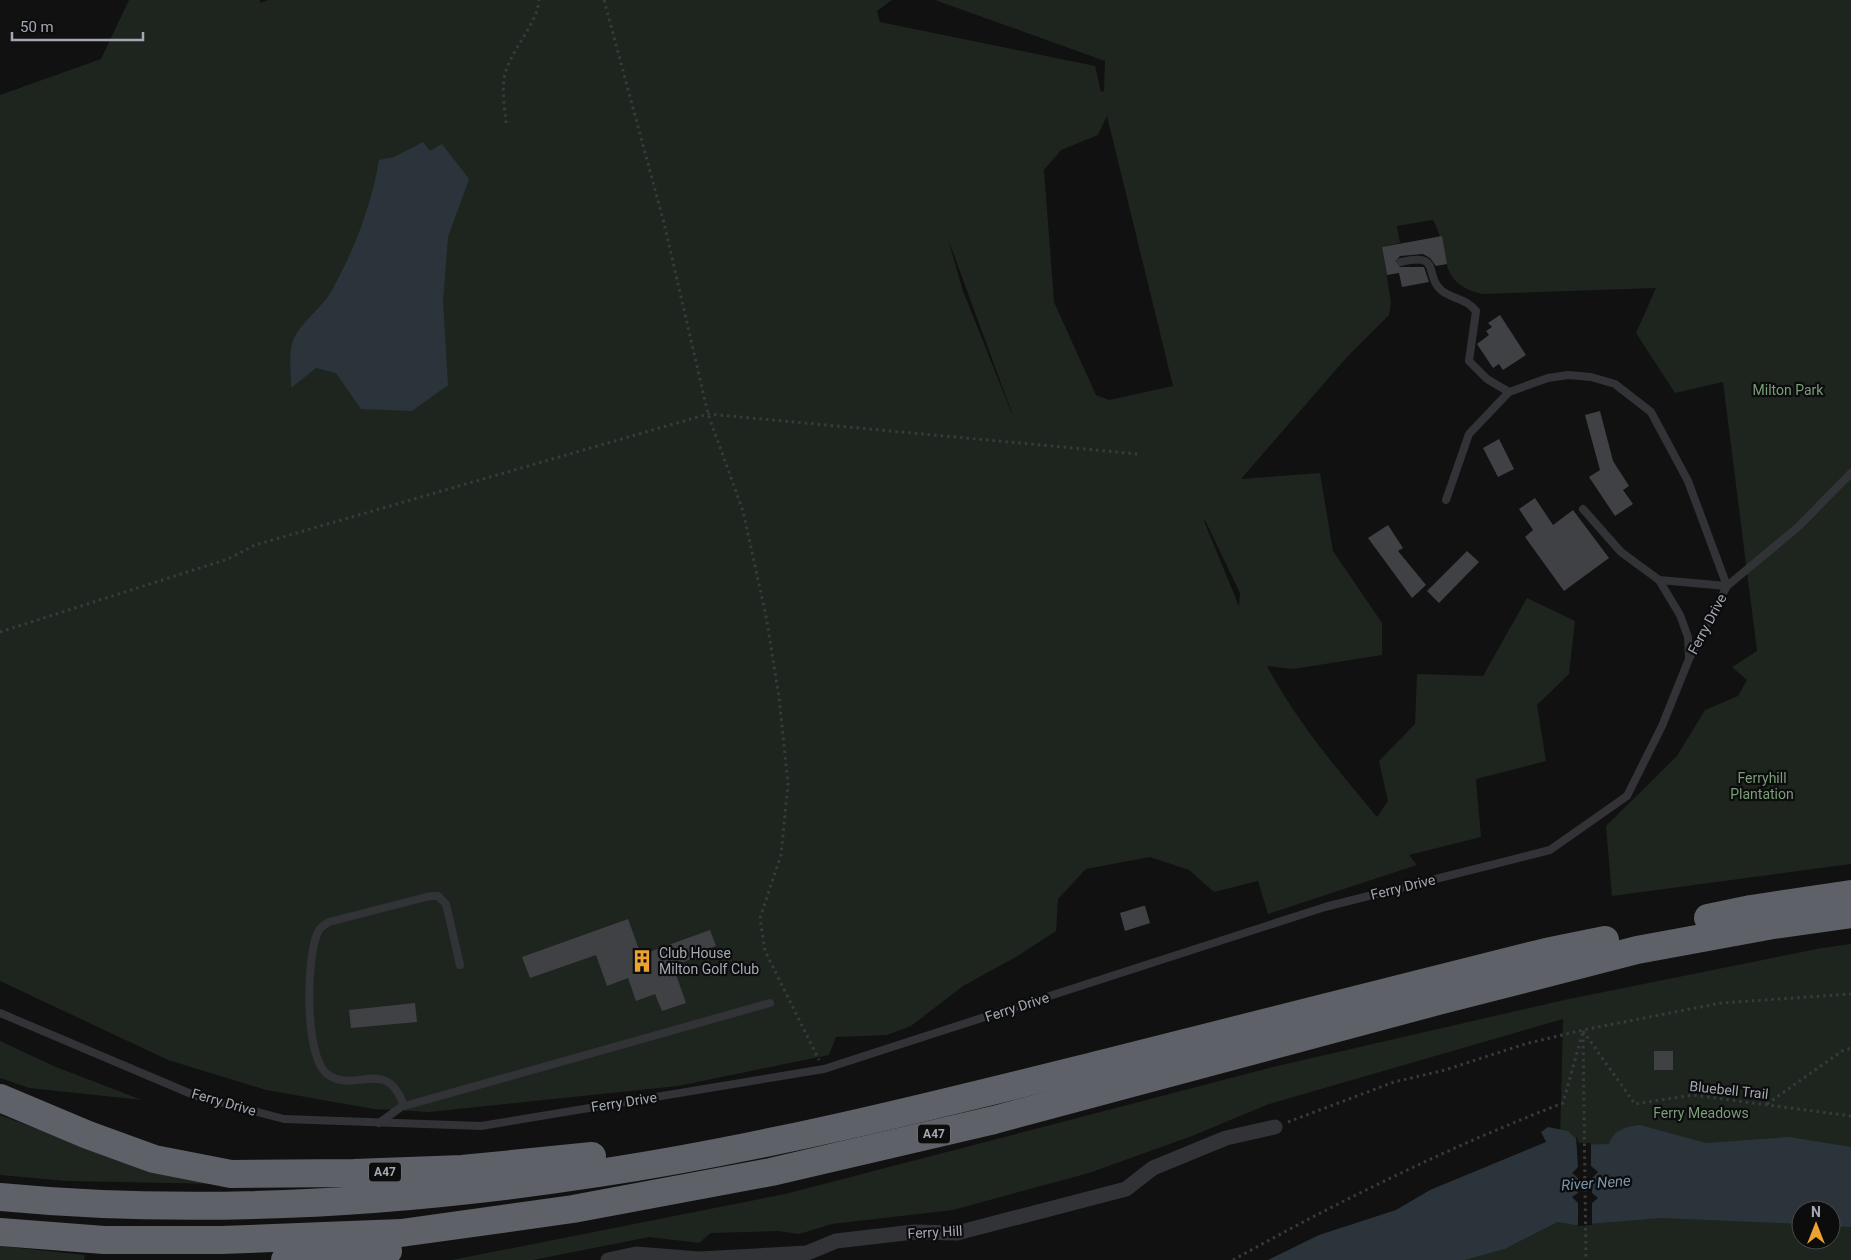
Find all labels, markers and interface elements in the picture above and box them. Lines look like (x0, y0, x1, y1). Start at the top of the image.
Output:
scale bar (12, 10, 144, 42)
text: 50 m (20, 18, 54, 36)
park label: Milton Park (1753, 382, 1824, 398)
street label: Ferry Drive (1684, 591, 1730, 657)
park label: Ferryhill Plantation (1730, 770, 1794, 802)
street label: Ferry Drive (1369, 871, 1437, 903)
place label: Club House Milton Golf Club (659, 945, 759, 977)
building icon: Club House Milton Golf Club (629, 948, 655, 974)
street label: Ferry Drive (983, 989, 1051, 1025)
street label: Bluebell Trail (1689, 1078, 1769, 1102)
street label: Ferry Drive (190, 1085, 258, 1119)
street label: Ferry Drive (590, 1089, 658, 1115)
park label: Ferry Meadows (1653, 1105, 1749, 1121)
road number: A47 (918, 1124, 950, 1144)
road number: A47 (369, 1162, 401, 1182)
water label: River Nene (1561, 1172, 1632, 1194)
north arrow (1791, 1200, 1841, 1250)
text: N (1811, 1204, 1821, 1220)
street label: Ferry Hill (907, 1223, 963, 1241)

